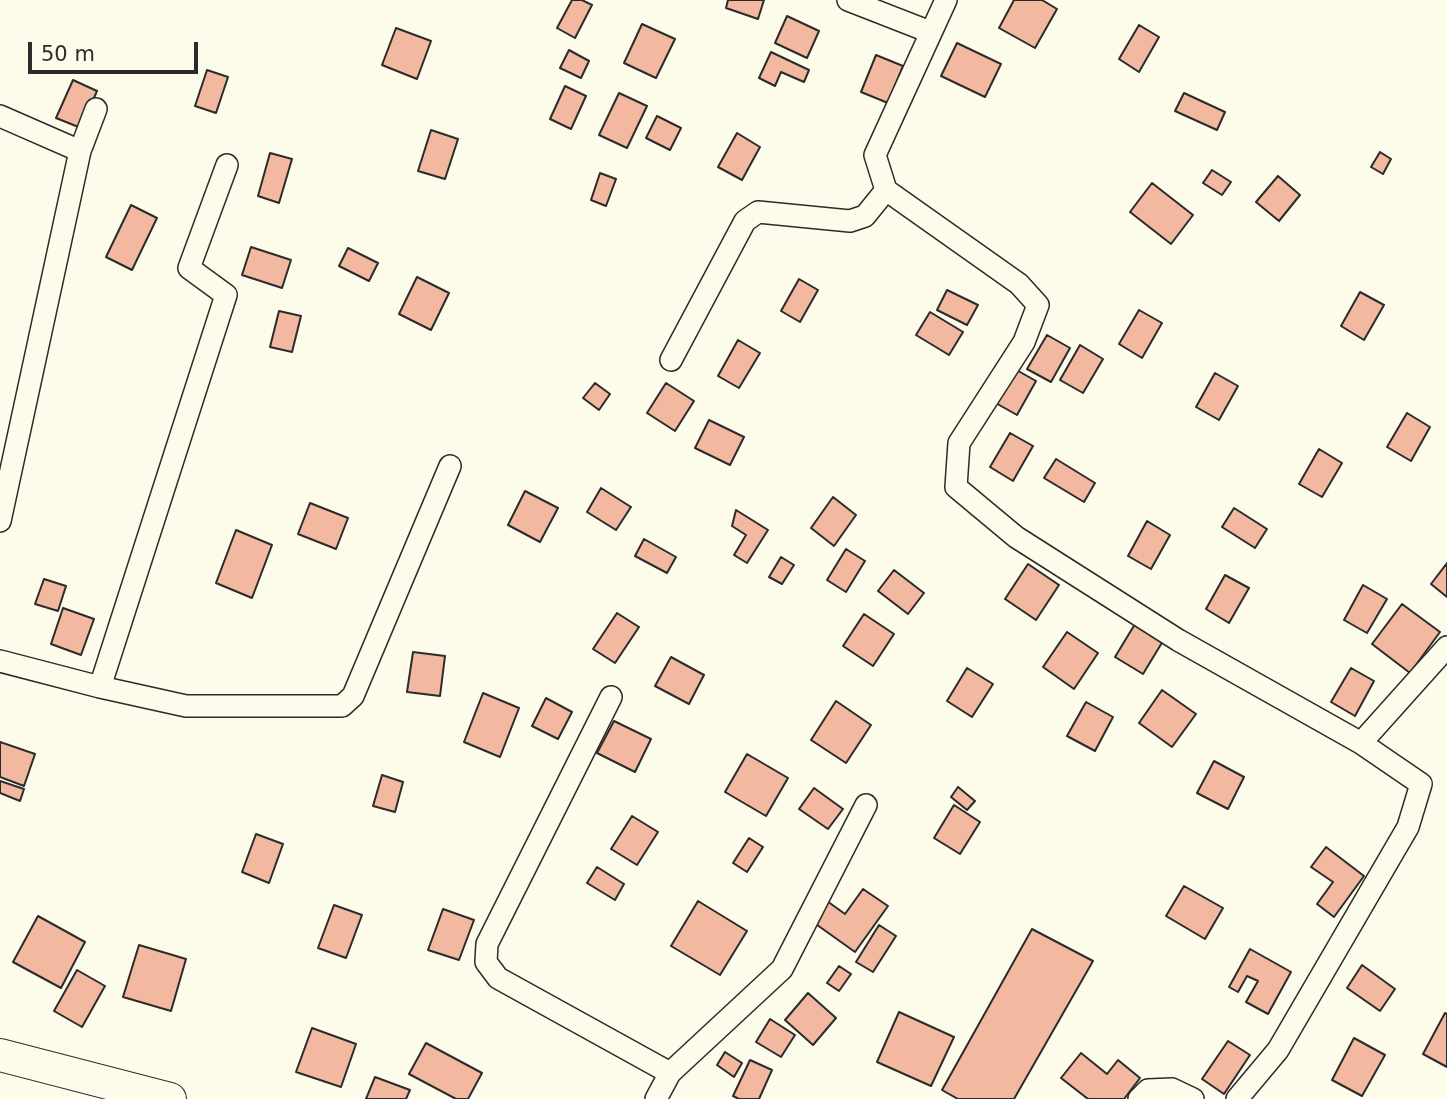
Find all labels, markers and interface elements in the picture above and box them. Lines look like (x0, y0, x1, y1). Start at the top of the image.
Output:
scale bar (32, 28, 201, 72)
text: 50 m (41, 42, 95, 66)

